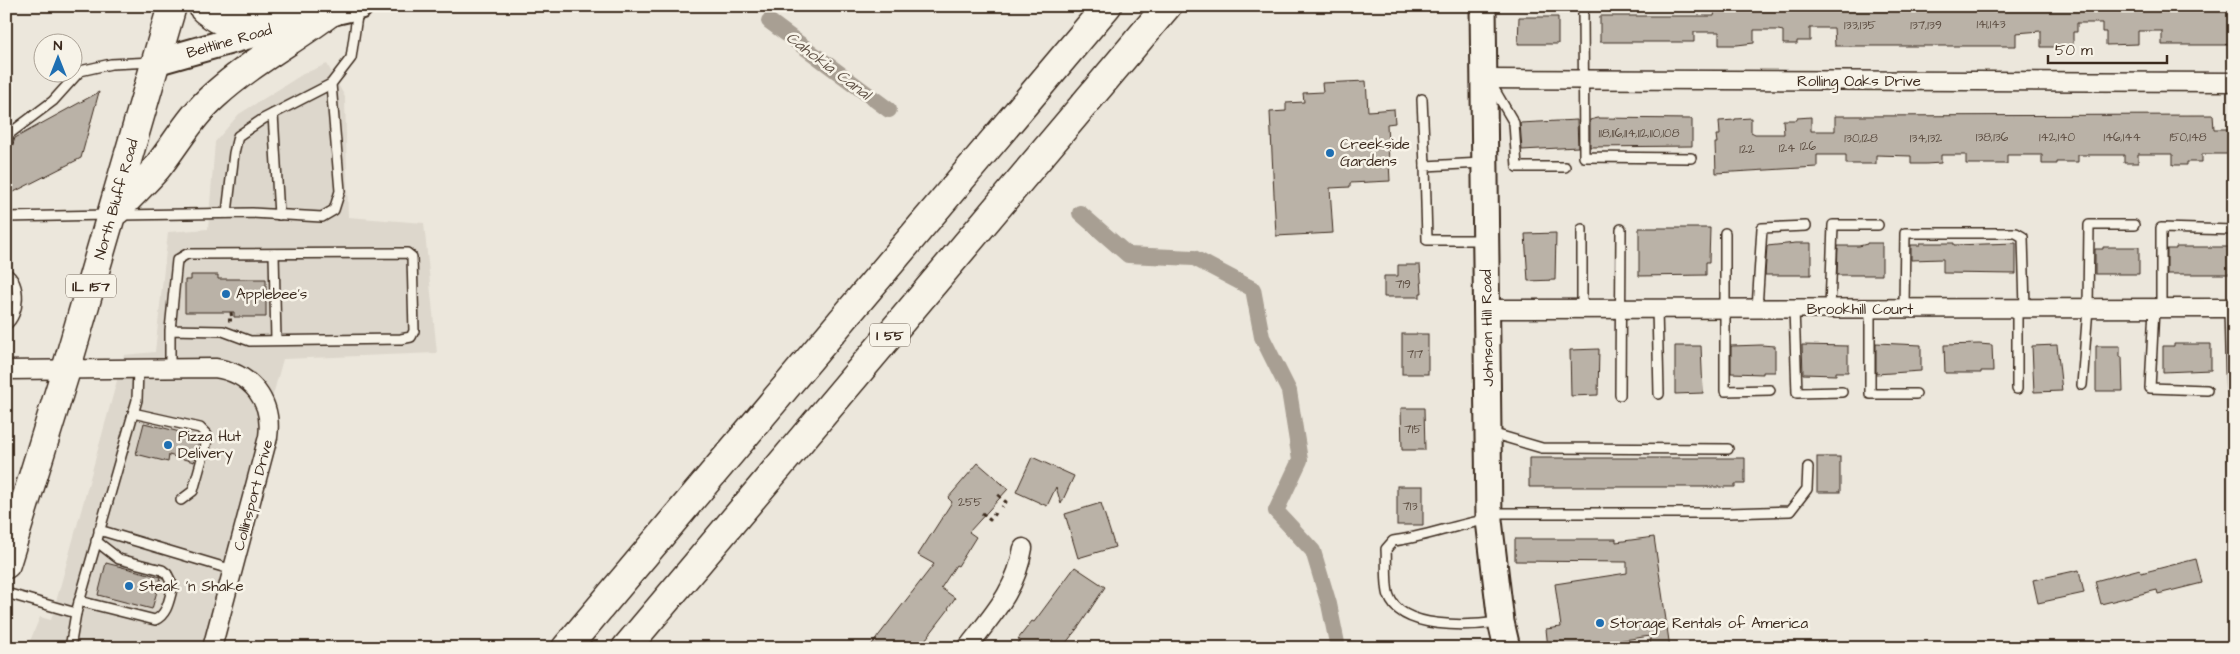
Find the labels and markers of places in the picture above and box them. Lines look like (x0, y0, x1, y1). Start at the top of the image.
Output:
place label: Creekside Gardens (1340, 134, 1410, 172)
marker: Creekside Gardens (1324, 147, 1336, 159)
place label: Applebee's (236, 284, 308, 305)
marker: Applebee's (220, 288, 232, 300)
place label: Pizza Hut Delivery (178, 426, 241, 465)
marker: Pizza Hut Delivery (162, 439, 174, 451)
place label: Steak 'n Shake (139, 576, 244, 597)
marker: Steak 'n Shake (123, 580, 135, 592)
place label: Storage Rentals of America (1610, 613, 1809, 635)
marker: Storage Rentals of America (1594, 617, 1606, 629)

